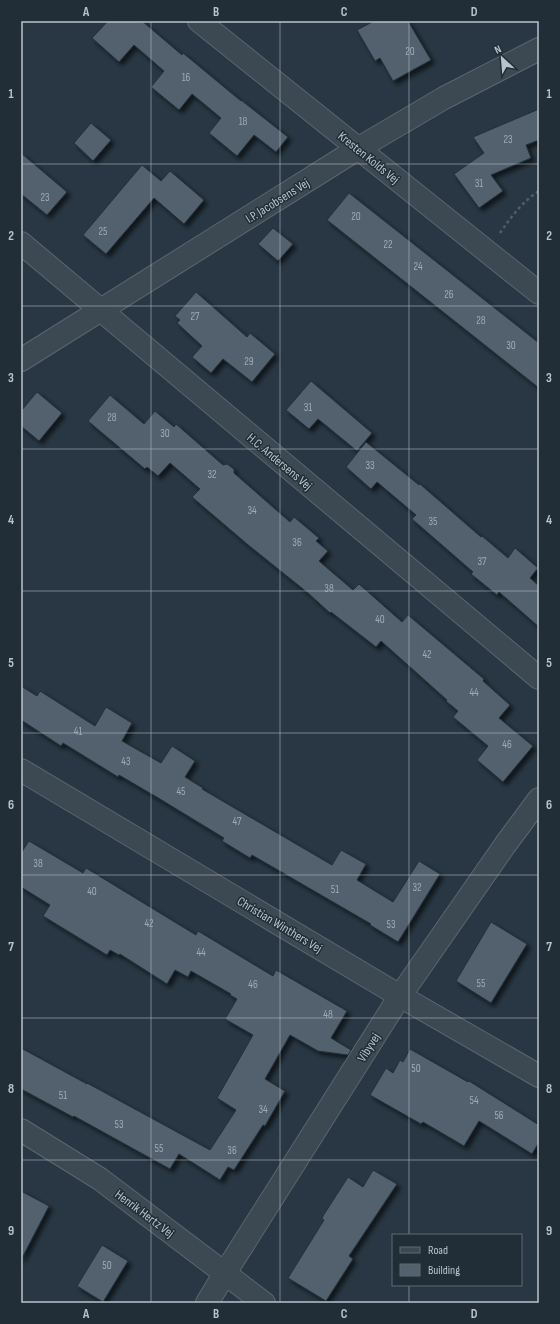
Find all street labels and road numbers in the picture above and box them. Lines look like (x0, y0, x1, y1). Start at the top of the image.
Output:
street label: Kresten Kolds Vej (334, 128, 402, 187)
street label: I.P. Jacobsens Vej (243, 175, 312, 227)
street label: H.C. Andersens Vej (243, 430, 315, 494)
street label: Christian Winthers Vej (234, 893, 325, 957)
street label: Vibyvej (354, 1030, 384, 1065)
street label: Henrik Hertz Vej (112, 1186, 177, 1241)

